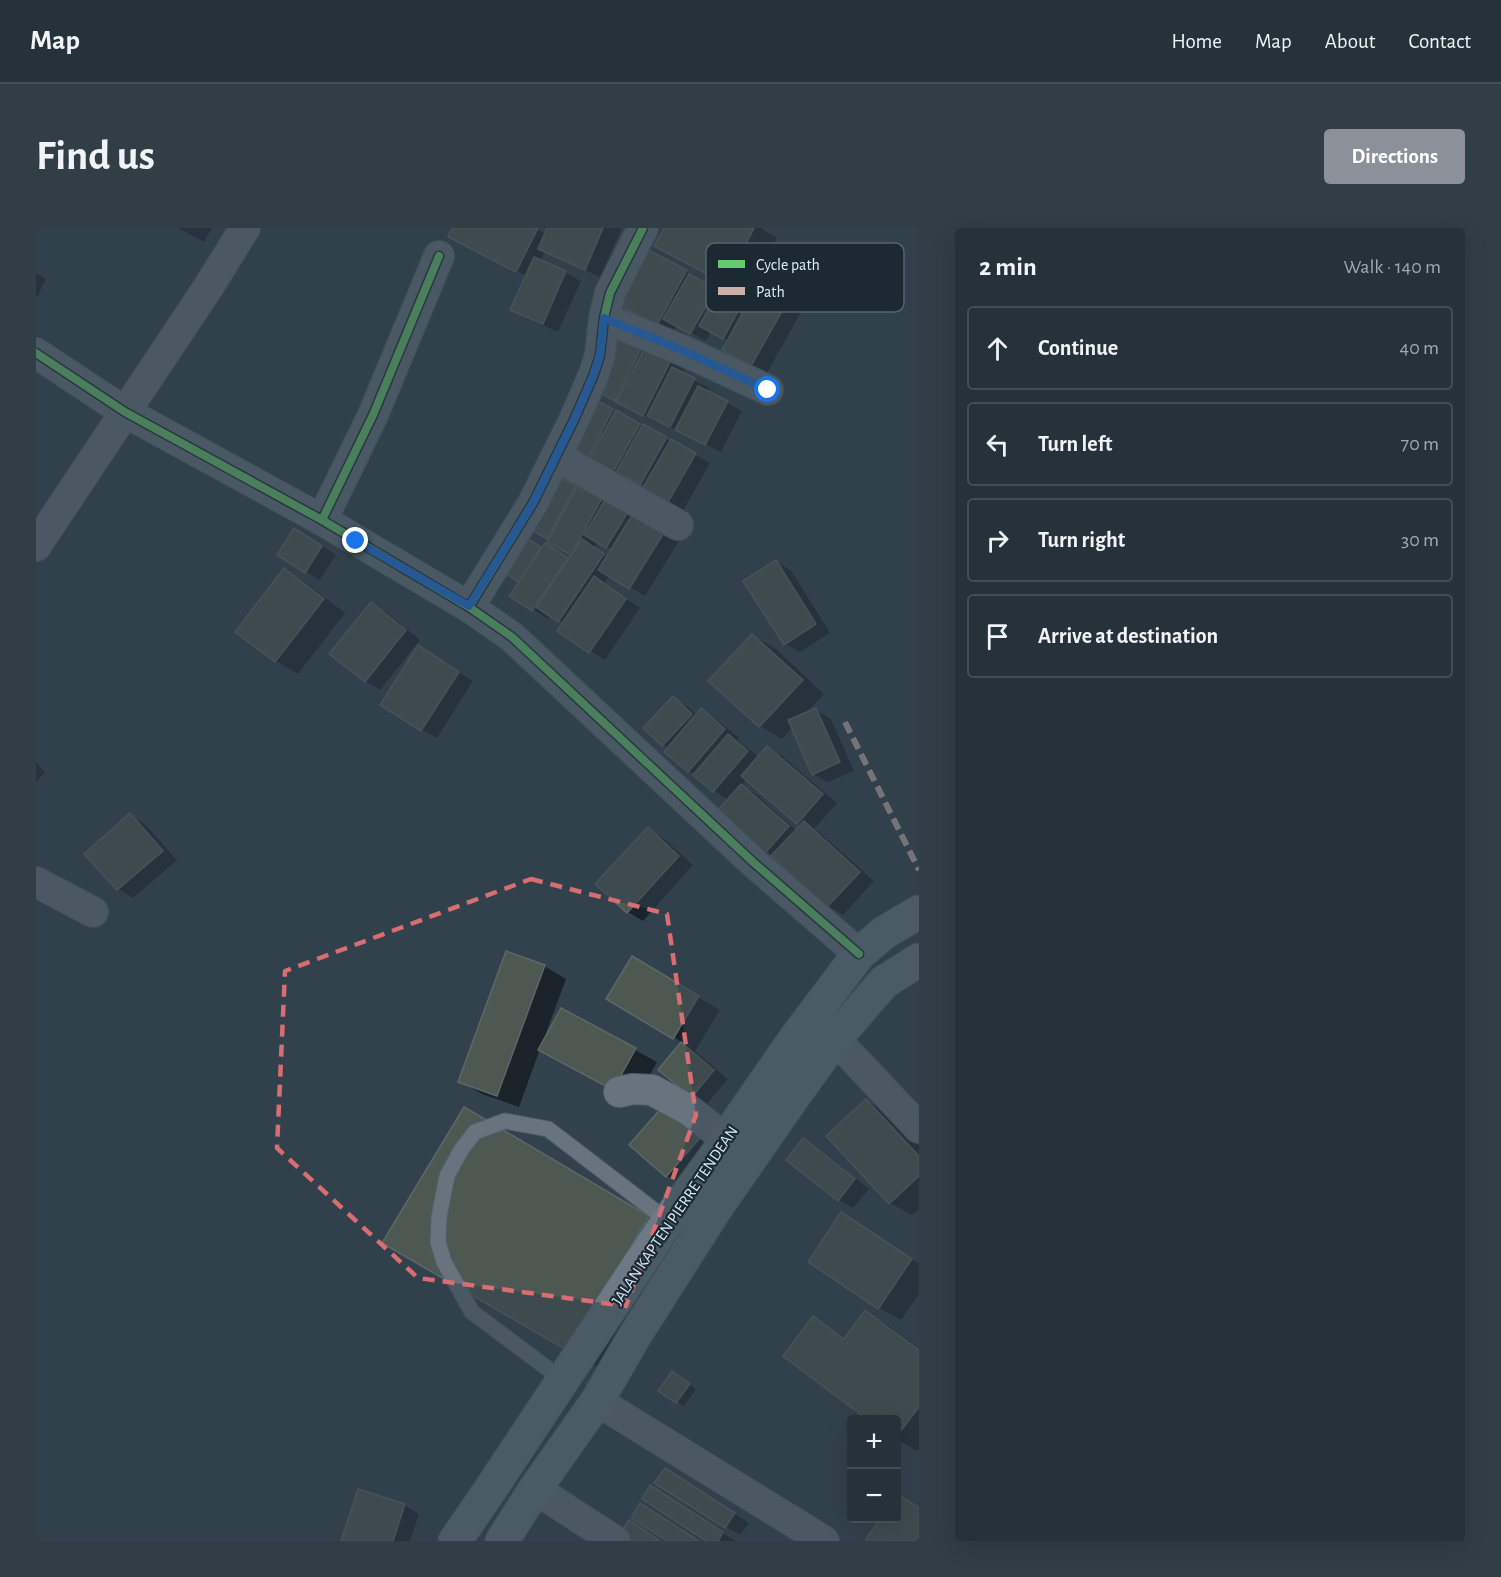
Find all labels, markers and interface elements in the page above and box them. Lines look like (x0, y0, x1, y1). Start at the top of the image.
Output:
text: Map (30, 27, 80, 55)
text: Home (1171, 31, 1222, 52)
text: Map (1255, 31, 1292, 52)
text: About (1325, 31, 1375, 52)
text: Contact (1408, 31, 1471, 52)
button: Directions (1324, 129, 1465, 184)
text: Find us (36, 135, 155, 177)
legend (706, 243, 904, 312)
text: 2 min (979, 254, 1037, 280)
text: Cycle path (756, 257, 820, 274)
text: Walk · 140 m (1343, 257, 1441, 277)
text: Path (756, 284, 785, 300)
icon: ahead (981, 332, 1014, 365)
text: Continue (1038, 337, 1118, 359)
text: 40 m (1400, 338, 1439, 358)
route start (754, 376, 780, 402)
icon: left (981, 428, 1014, 461)
text: Turn left (1038, 433, 1112, 455)
text: 70 m (1401, 434, 1439, 454)
icon: right (981, 524, 1014, 557)
route end (342, 527, 368, 553)
text: Turn right (1038, 529, 1125, 551)
text: 30 m (1401, 530, 1439, 550)
icon: arrive (981, 620, 1014, 653)
text: Arrive at destination (1038, 625, 1218, 647)
street label: JALAN KAPTEN PIERRE TENDEAN (609, 1123, 741, 1308)
map controls (847, 1415, 901, 1523)
button: + (847, 1415, 901, 1469)
button: − (847, 1469, 901, 1523)

